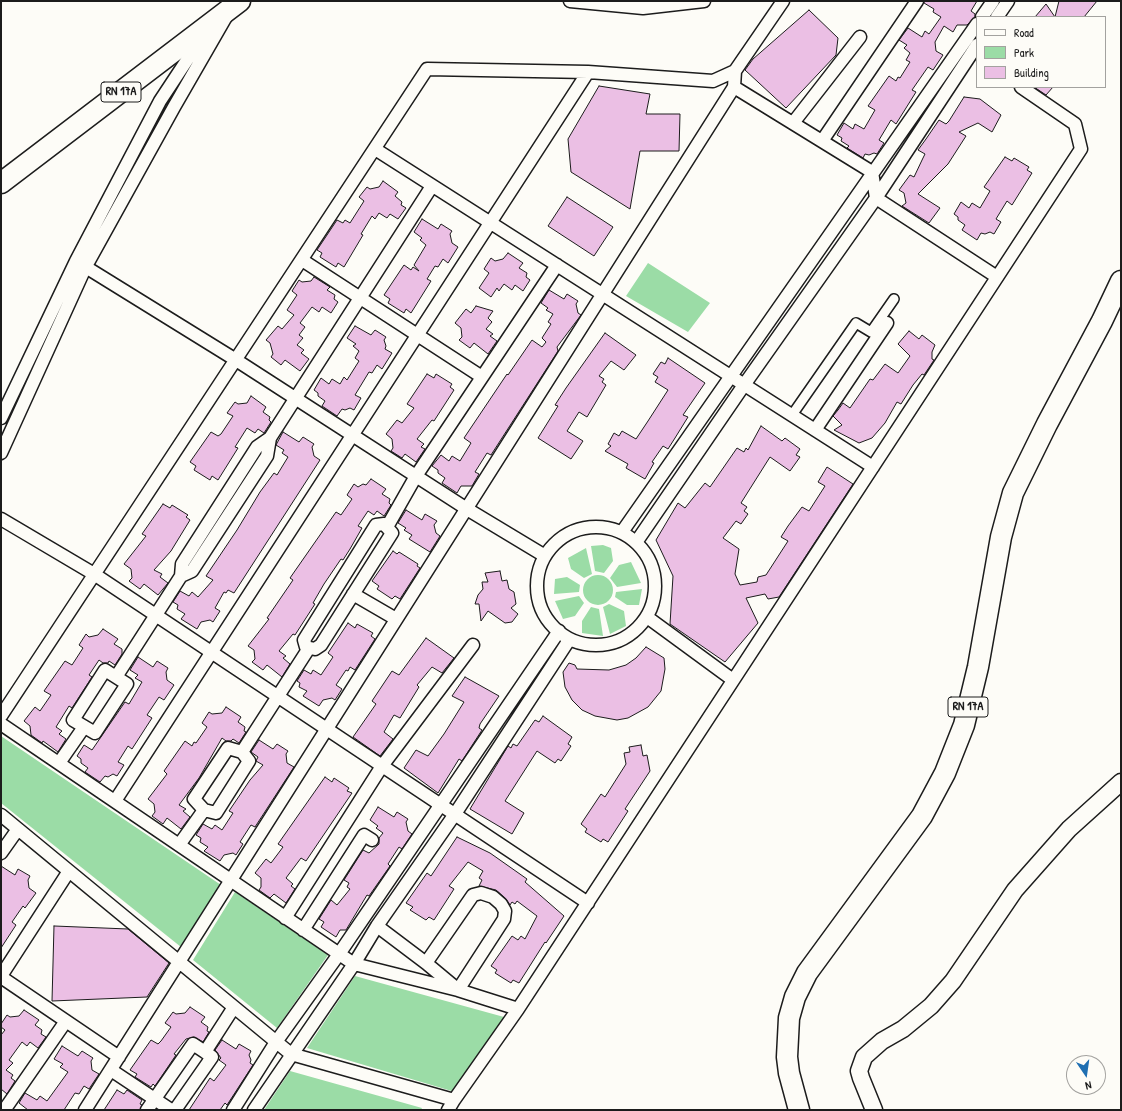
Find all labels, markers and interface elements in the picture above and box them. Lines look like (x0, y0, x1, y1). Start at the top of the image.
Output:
legend (976, 16, 1106, 88)
text: Road (1014, 24, 1034, 41)
text: Park (1014, 44, 1034, 61)
text: Building (1014, 64, 1049, 81)
road number: RN 17A (101, 82, 141, 102)
road number: RN 17A (948, 697, 988, 717)
north arrow (1066, 1055, 1106, 1095)
text: N (1084, 1078, 1093, 1093)

